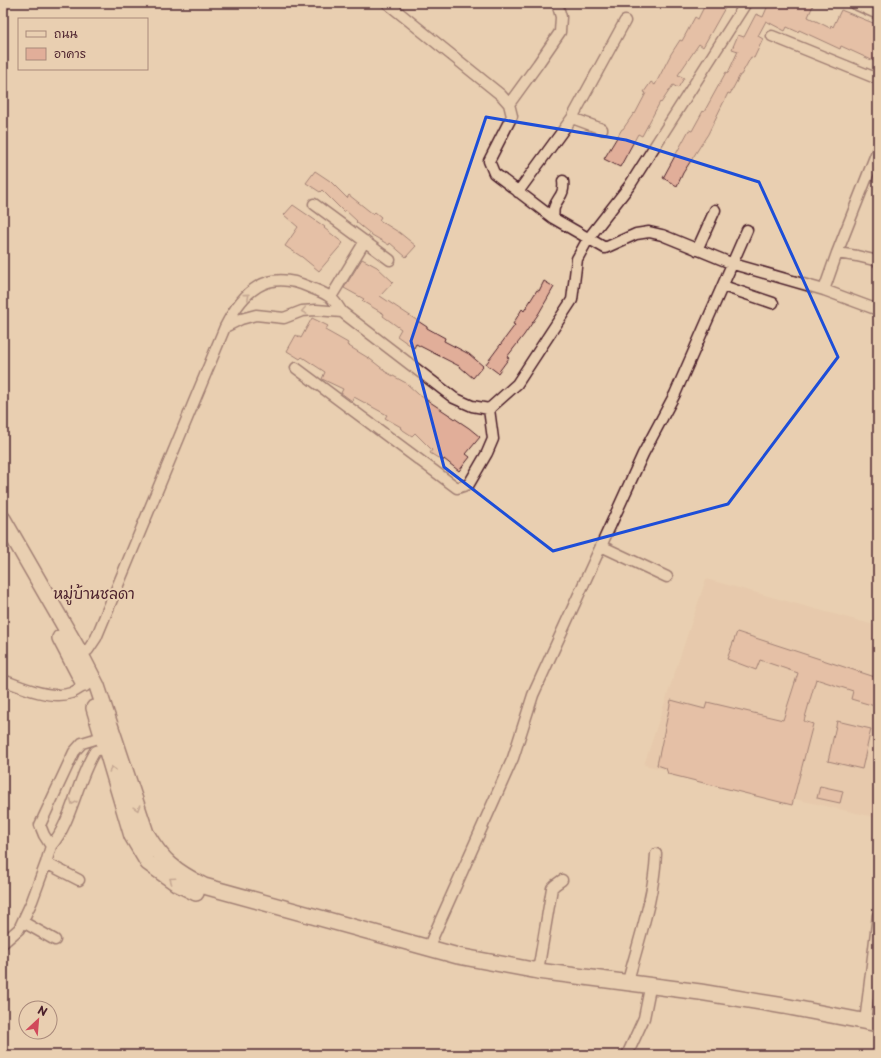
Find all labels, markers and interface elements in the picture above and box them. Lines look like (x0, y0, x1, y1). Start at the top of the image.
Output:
legend (18, 18, 148, 70)
text: ถนน (54, 24, 78, 42)
text: อาคาร (54, 44, 86, 62)
one-way arrow (242, 293, 249, 300)
one-way arrow (301, 307, 307, 315)
district label: หมู่บ้านชลดา (53, 581, 135, 605)
one-way arrow (108, 766, 117, 773)
one-way arrow (70, 798, 78, 806)
one-way arrow (132, 804, 141, 811)
one-way arrow (169, 878, 176, 885)
north arrow (18, 1000, 58, 1040)
text: N (35, 1001, 51, 1020)

